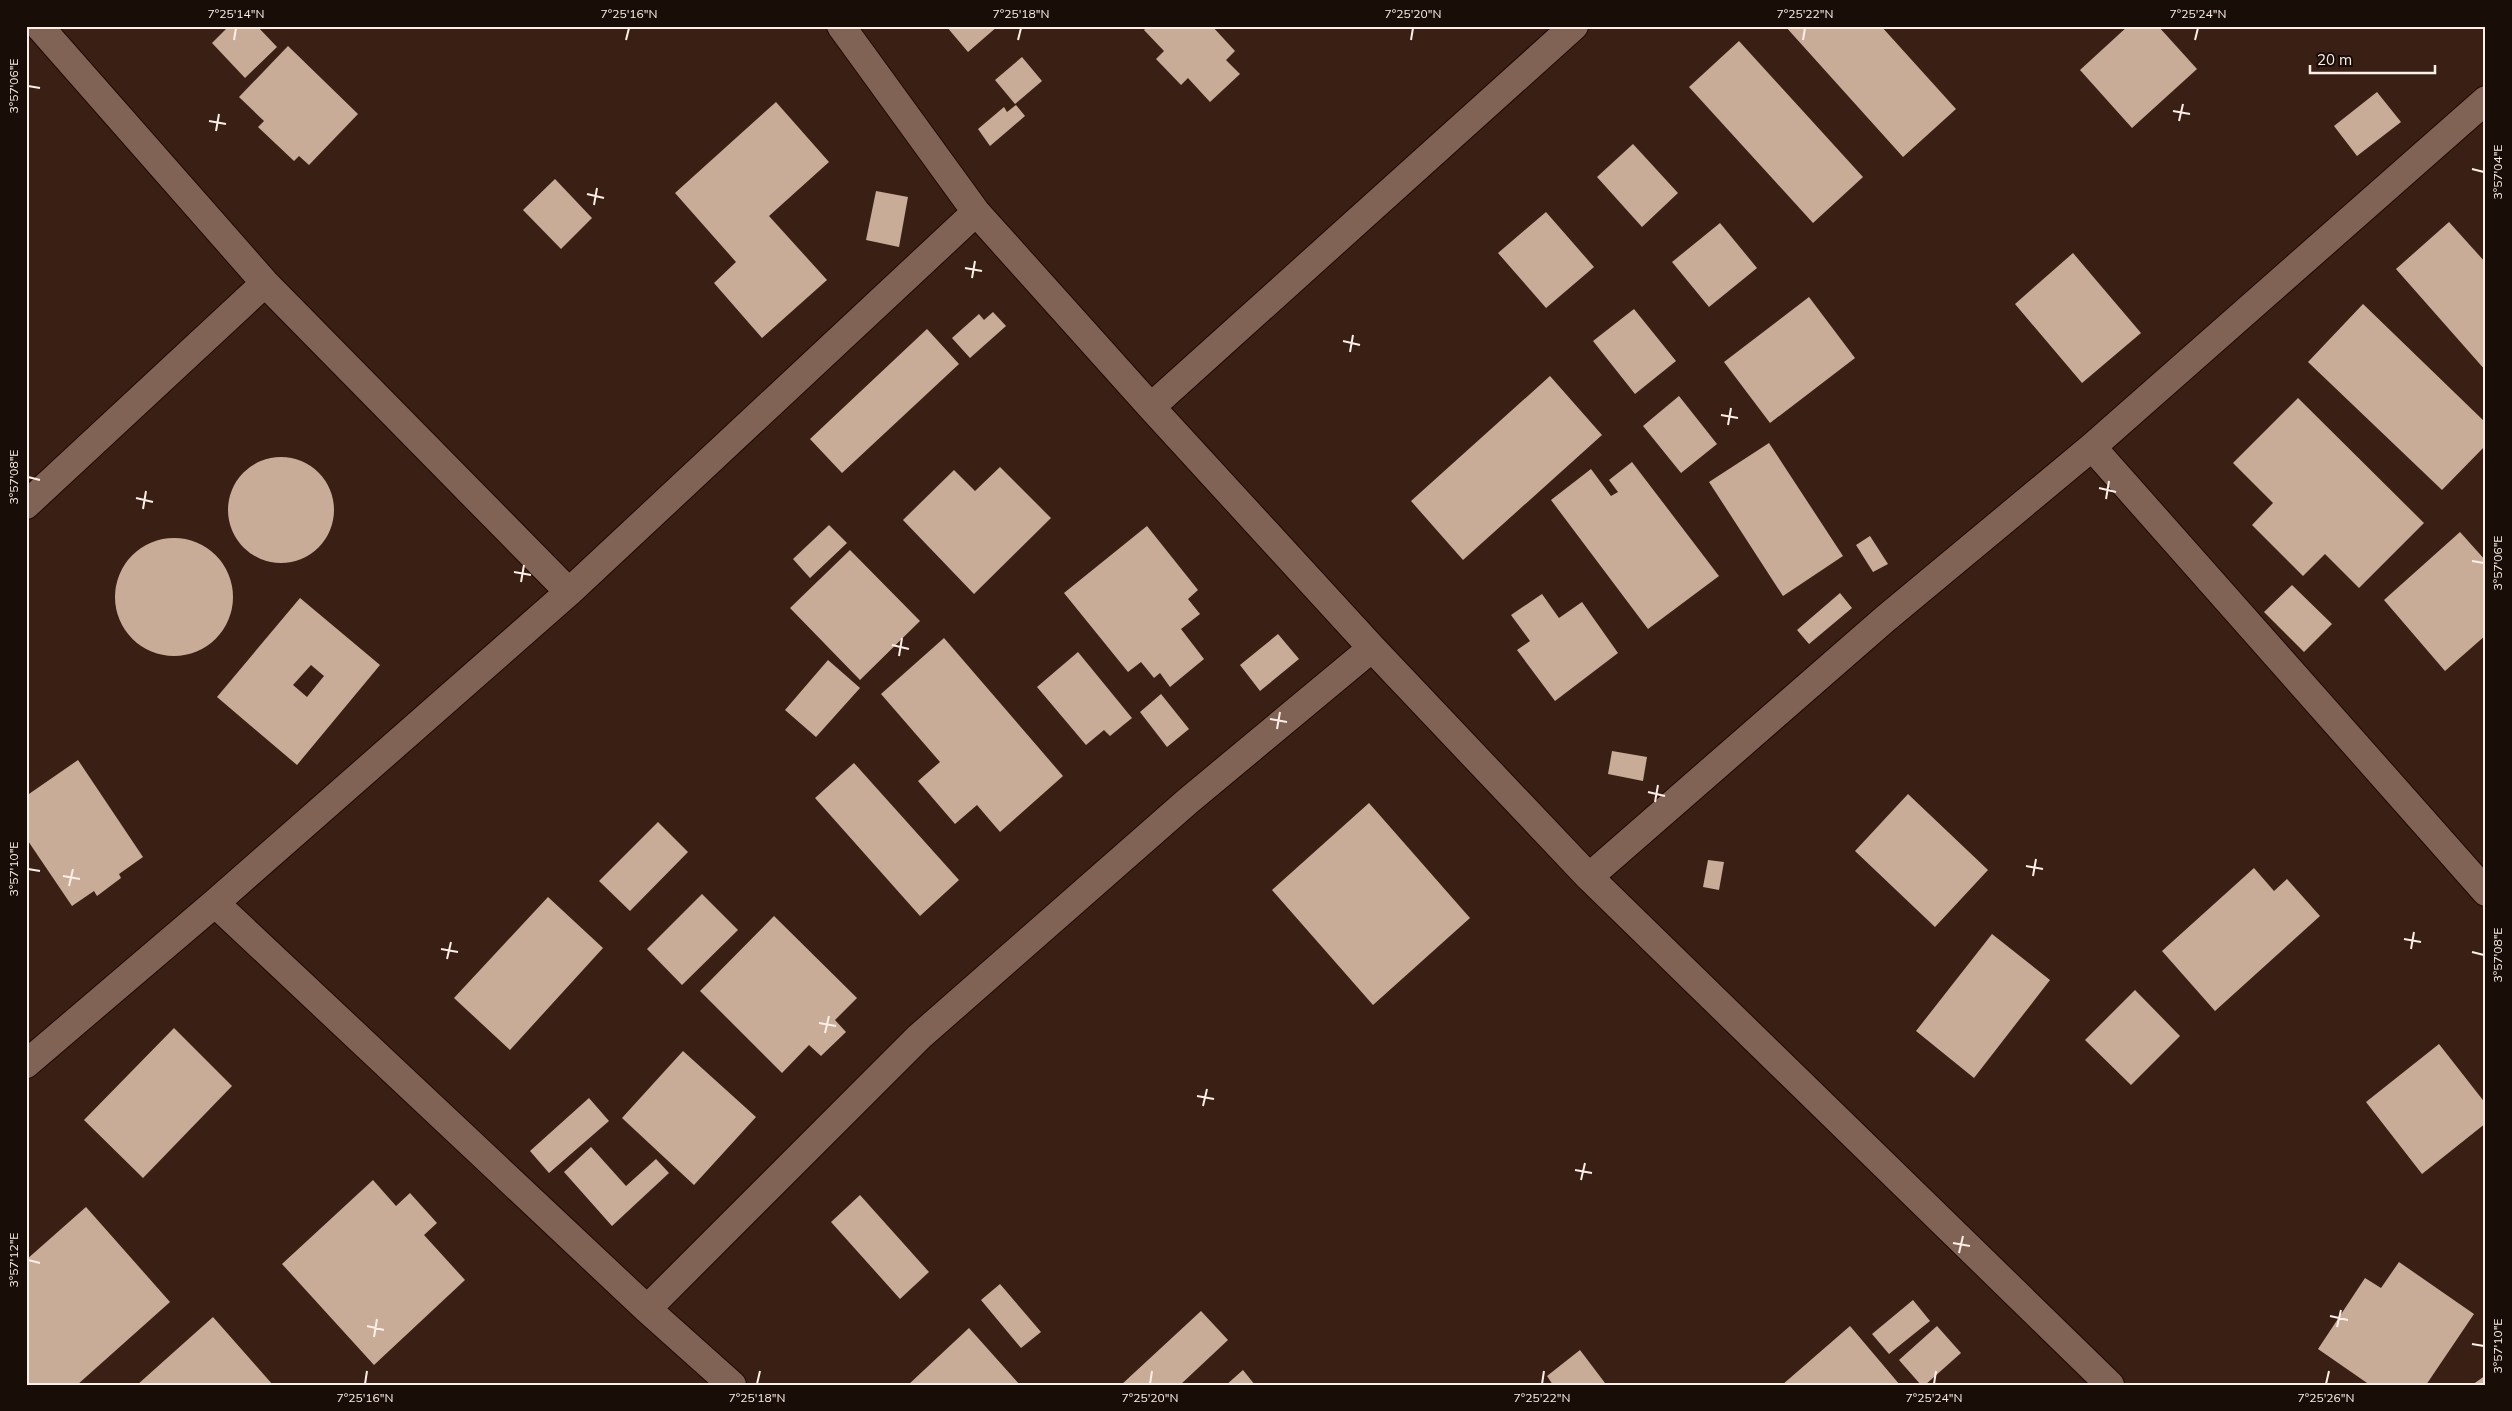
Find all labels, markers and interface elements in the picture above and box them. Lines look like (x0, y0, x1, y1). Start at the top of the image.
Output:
text: 7°25'14"N (208, 6, 264, 21)
text: 7°25'16"N (601, 6, 657, 21)
text: 7°25'18"N (993, 6, 1049, 21)
text: 7°25'20"N (1385, 6, 1441, 21)
text: 7°25'22"N (1777, 6, 1833, 21)
text: 7°25'24"N (2170, 6, 2226, 21)
scale bar (2310, 42, 2434, 74)
text: 20 m (2317, 50, 2352, 69)
text: 3°57'06"E (6, 59, 21, 113)
text: 3°57'04"E (2490, 145, 2505, 199)
text: 3°57'08"E (6, 450, 21, 504)
text: 3°57'06"E (2490, 536, 2505, 590)
text: 3°57'10"E (6, 842, 21, 896)
text: 3°57'08"E (2490, 928, 2505, 982)
text: 3°57'12"E (6, 1233, 21, 1287)
text: 3°57'10"E (2490, 1319, 2505, 1373)
text: 7°25'16"N (337, 1390, 393, 1405)
text: 7°25'18"N (729, 1390, 785, 1405)
text: 7°25'20"N (1122, 1390, 1178, 1405)
text: 7°25'22"N (1514, 1390, 1570, 1405)
text: 7°25'24"N (1906, 1390, 1962, 1405)
text: 7°25'26"N (2298, 1390, 2354, 1405)

